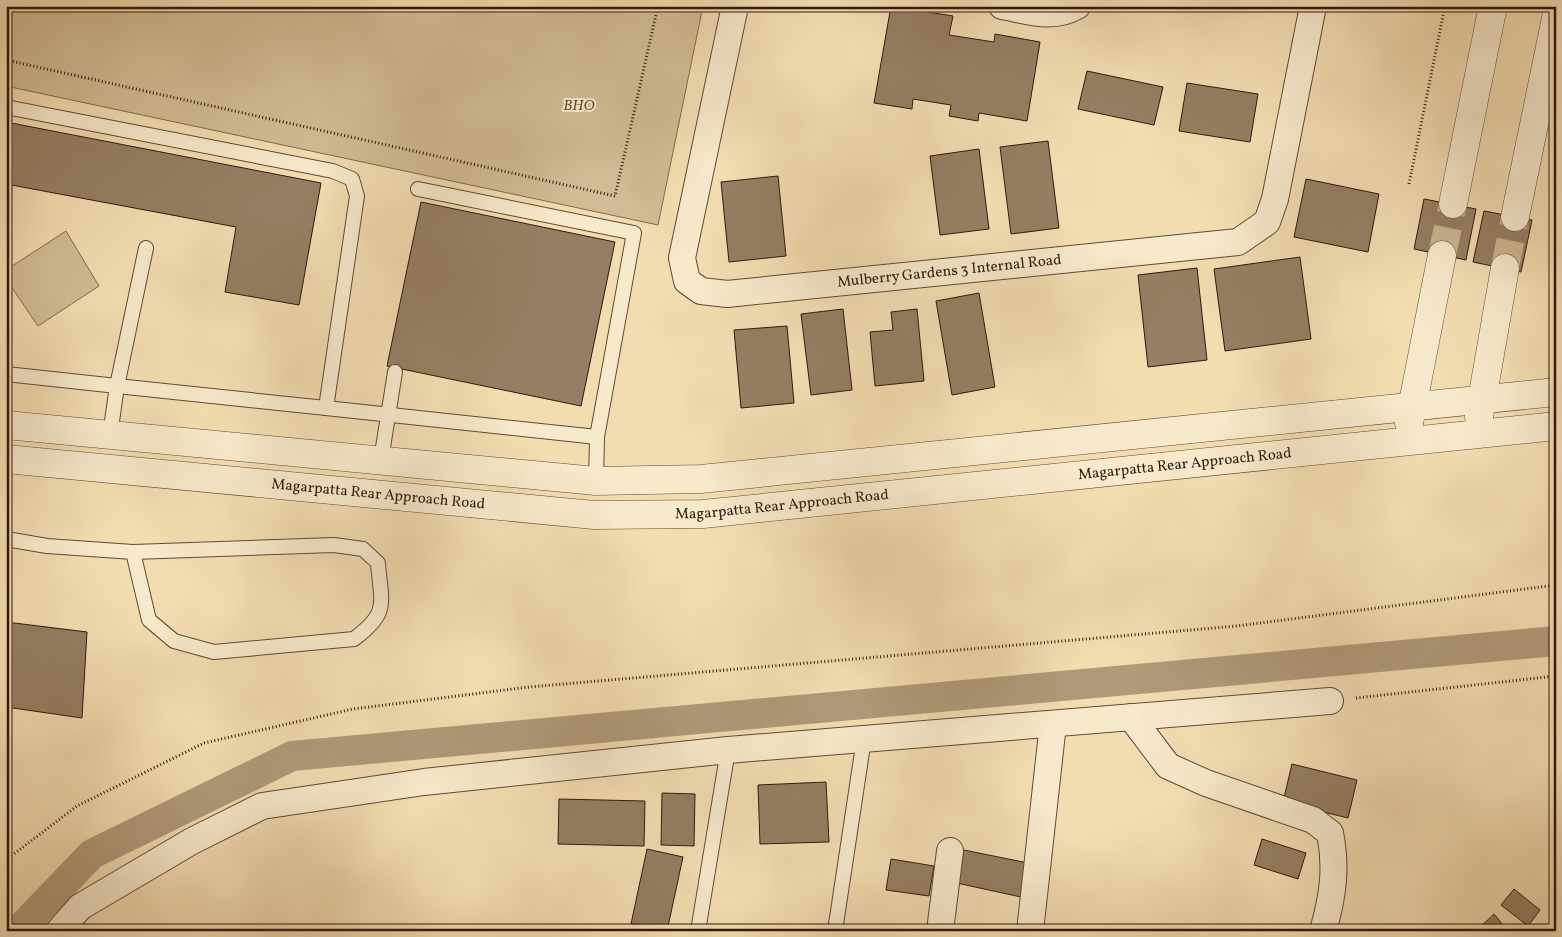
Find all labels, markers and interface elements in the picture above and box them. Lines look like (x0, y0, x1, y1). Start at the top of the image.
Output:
park label: BHO (563, 96, 596, 117)
street label: Mulberry Gardens 3 Internal Road (836, 250, 1063, 293)
street label: Magarpatta Rear Approach Road (1077, 443, 1293, 486)
street label: Magarpatta Rear Approach Road (270, 474, 486, 515)
street label: Magarpatta Rear Approach Road (675, 484, 890, 525)

